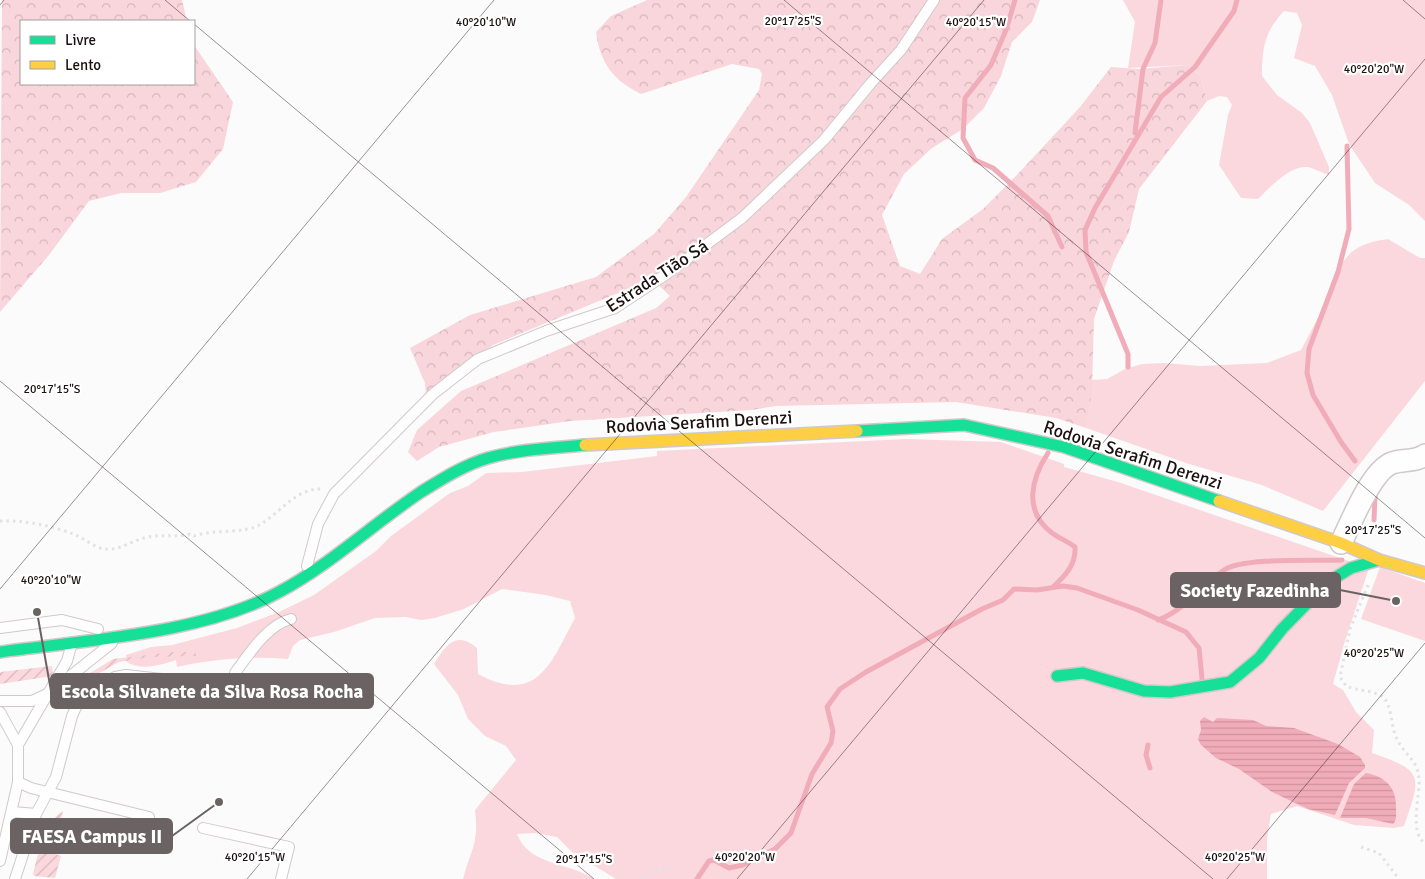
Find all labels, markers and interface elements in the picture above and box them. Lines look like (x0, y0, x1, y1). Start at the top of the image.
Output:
text: 20°17'25"S (764, 14, 822, 29)
text: 40°20'10"W (456, 15, 516, 30)
text: 40°20'15"W (946, 15, 1006, 30)
legend (20, 20, 195, 85)
text: Livre (65, 31, 96, 49)
text: Lento (65, 56, 101, 74)
text: 40°20'20"W (1344, 62, 1404, 77)
street label: Estrada Tião Sá (602, 235, 712, 317)
text: 20°17'15"S (23, 382, 81, 397)
street label: Rodovia Serafim Derenzi (605, 406, 793, 438)
street label: Rodovia Serafim Derenzi (1041, 416, 1225, 494)
text: 20°17'25"S (1344, 523, 1402, 538)
text: 40°20'10"W (21, 573, 81, 588)
callout: Society Fazedinha (1171, 573, 1340, 607)
text: Society Fazedinha (1180, 579, 1330, 603)
text: 40°20'25"W (1344, 646, 1404, 661)
callout: Escola Silvanete da Silva Rosa Rocha (51, 674, 373, 708)
text: Escola Silvanete da Silva Rosa Rocha (61, 680, 363, 704)
callout: FAESA Campus II (11, 819, 172, 853)
text: FAESA Campus II (22, 825, 162, 849)
text: 40°20'15"W (225, 850, 285, 865)
text: 40°20'20"W (715, 850, 775, 865)
text: 40°20'25"W (1205, 850, 1265, 865)
text: 20°17'15"S (555, 852, 613, 867)

